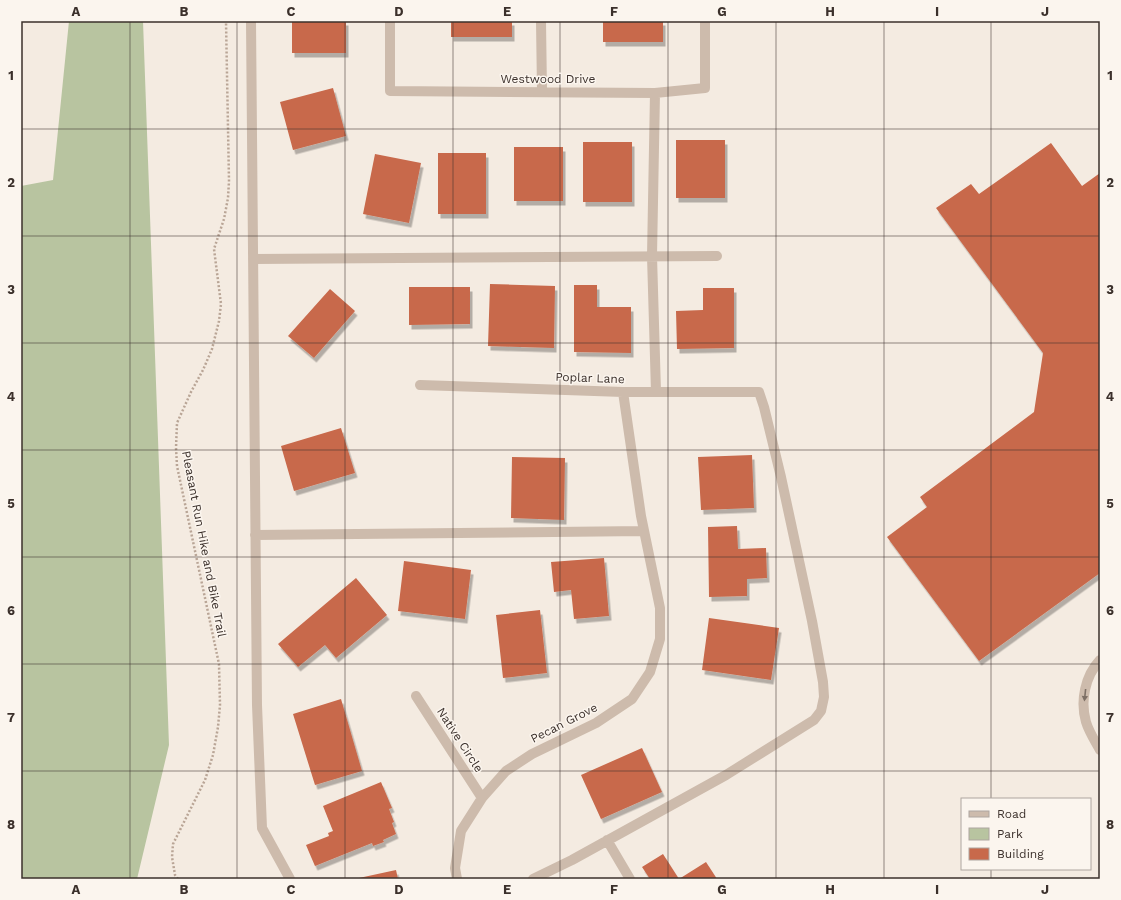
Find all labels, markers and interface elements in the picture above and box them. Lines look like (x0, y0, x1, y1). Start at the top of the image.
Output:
text: A (72, 4, 81, 19)
text: B (180, 4, 189, 19)
text: C (287, 4, 296, 19)
text: D (394, 4, 404, 19)
text: E (503, 4, 511, 19)
text: F (610, 4, 618, 19)
text: G (717, 4, 727, 19)
text: H (825, 4, 835, 19)
text: I (935, 4, 939, 19)
text: J (1041, 4, 1049, 19)
text: 1 (8, 68, 14, 83)
text: 1 (1107, 68, 1113, 83)
street label: Westwood Drive (500, 72, 596, 86)
text: 2 (7, 175, 15, 190)
text: 2 (1106, 175, 1114, 190)
text: 3 (7, 282, 15, 297)
text: 3 (1106, 282, 1114, 297)
street label: Poplar Lane (555, 370, 625, 386)
text: 4 (7, 389, 16, 404)
text: 4 (1106, 389, 1115, 404)
street label: Pleasant Run Hike and Bike Trail (179, 450, 229, 639)
text: 5 (7, 496, 15, 511)
text: 5 (1106, 496, 1114, 511)
text: 6 (7, 603, 15, 618)
text: 6 (1106, 603, 1114, 618)
one-way arrow (1081, 689, 1088, 701)
street label: Pecan Grove (528, 700, 600, 746)
street label: Native Circle (434, 705, 486, 775)
text: 7 (7, 710, 15, 725)
text: 7 (1106, 710, 1114, 725)
legend (961, 798, 1091, 870)
text: Road (997, 807, 1026, 821)
text: 8 (7, 817, 15, 832)
text: 8 (1106, 817, 1114, 832)
text: Park (997, 827, 1023, 841)
text: Building (997, 847, 1044, 861)
text: A (72, 882, 81, 897)
text: B (180, 882, 189, 897)
text: C (287, 882, 296, 897)
text: D (394, 882, 404, 897)
text: E (503, 882, 511, 897)
text: F (610, 882, 618, 897)
text: G (717, 882, 727, 897)
text: H (825, 882, 835, 897)
text: I (935, 882, 939, 897)
text: J (1041, 882, 1049, 897)

